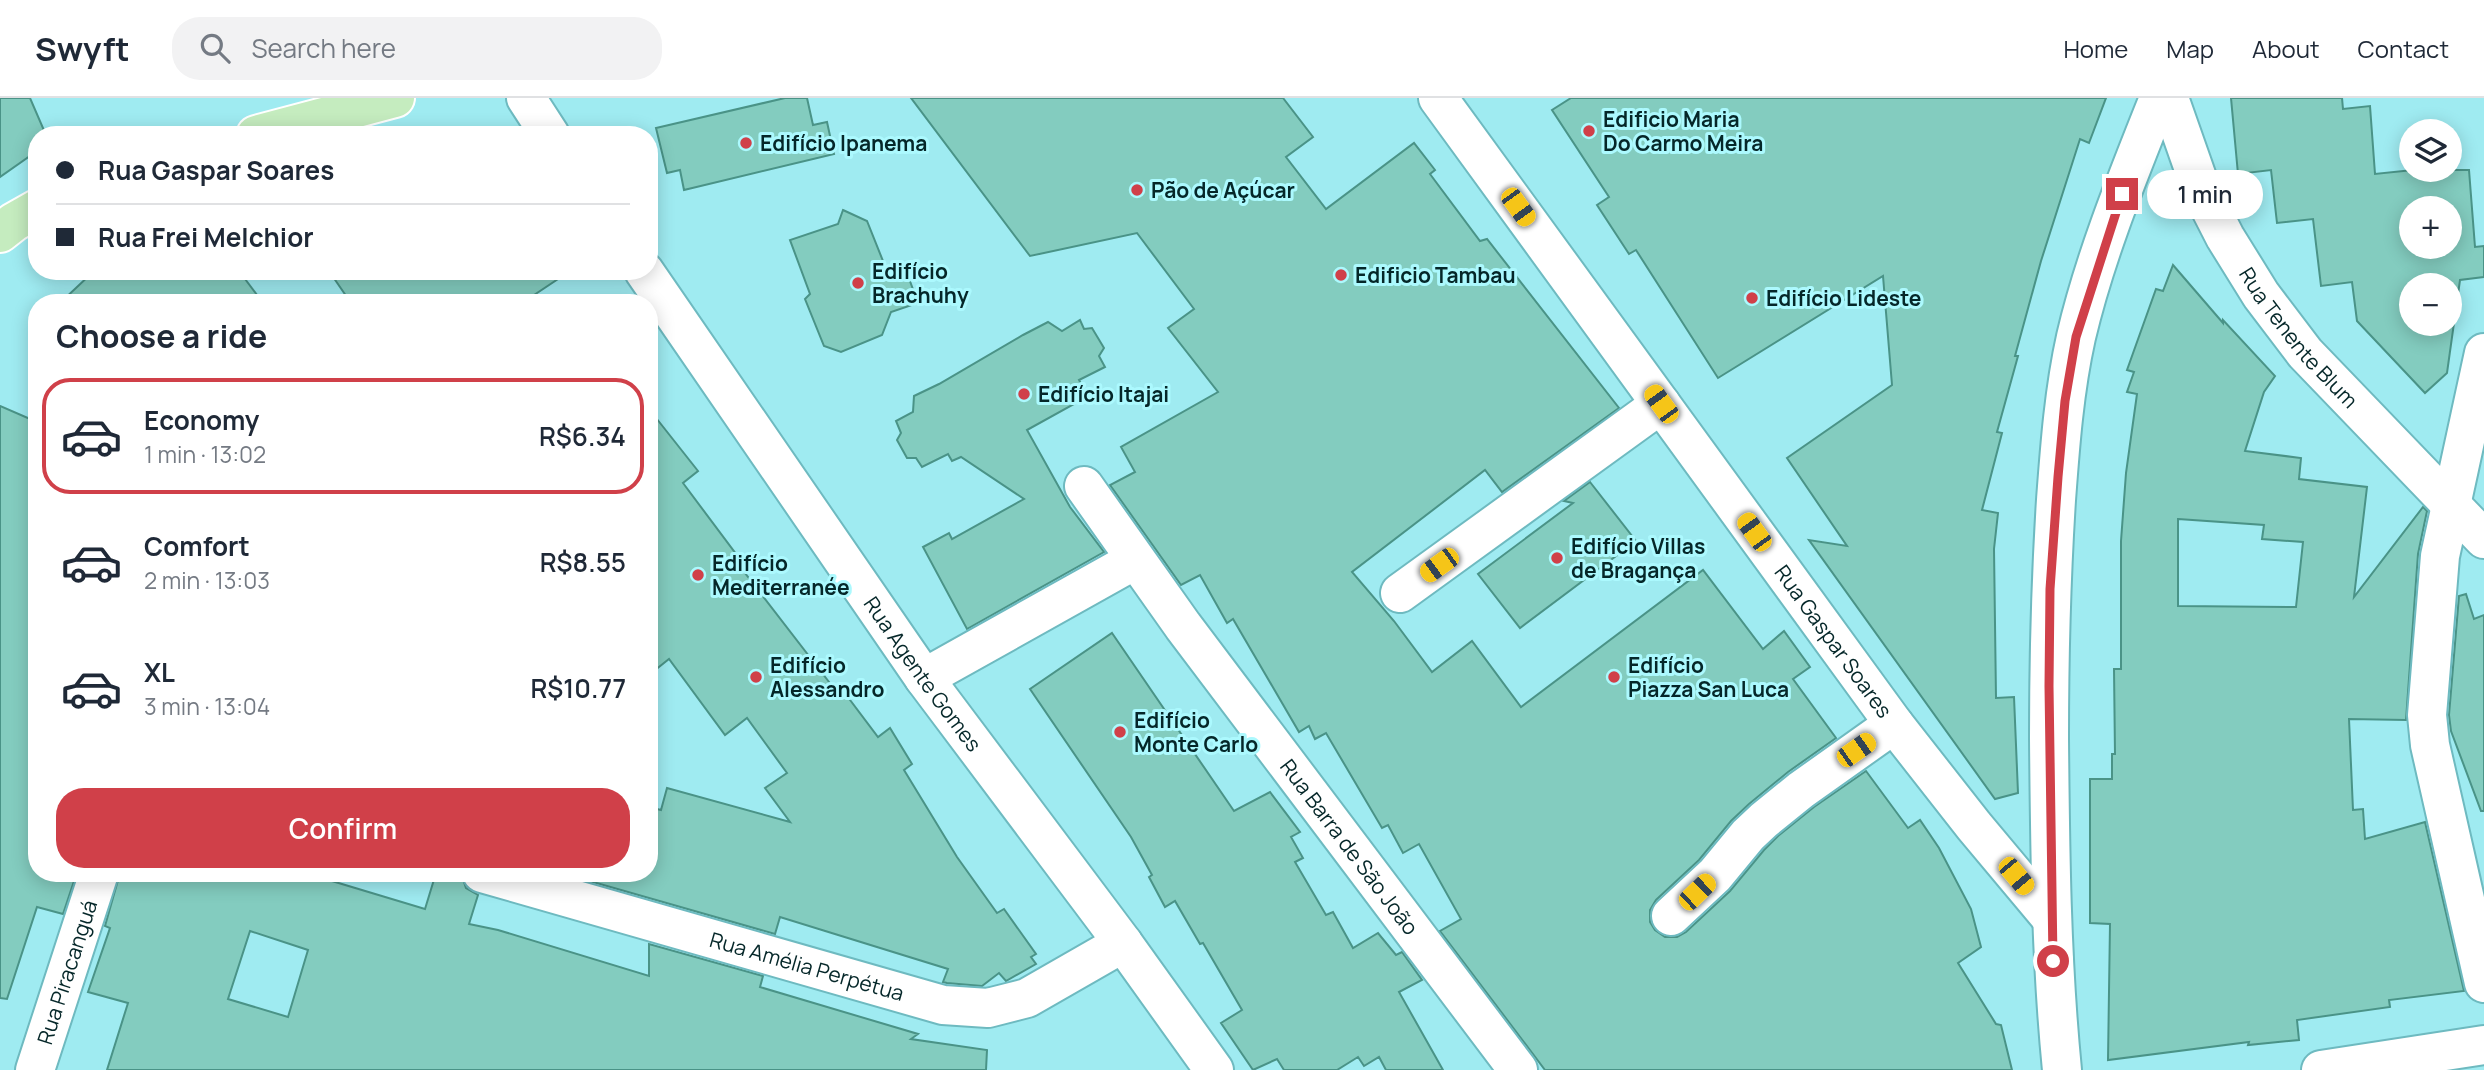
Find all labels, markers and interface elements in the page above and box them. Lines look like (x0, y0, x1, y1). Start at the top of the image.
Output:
search box (172, 17, 662, 80)
text: Swyft (35, 26, 130, 71)
icon: search (196, 29, 234, 67)
text: Search here (252, 30, 396, 66)
text: Home (2063, 32, 2128, 65)
text: Map (2166, 32, 2214, 65)
text: About (2252, 32, 2320, 65)
text: Contact (2358, 32, 2449, 65)
place label: Edificio Maria Do Carmo Meira (1603, 105, 1763, 157)
map controls (2399, 119, 2462, 336)
button: layers (2399, 119, 2462, 182)
marker: Edificio Maria Do Carmo Meira (1581, 123, 1597, 139)
place label: Edifício Ipanema (760, 129, 927, 157)
marker: Edifício Ipanema (738, 135, 754, 151)
text: Rua Gaspar Soares (98, 152, 334, 188)
callout: 1 min (2146, 170, 2262, 218)
place label: Pão de Açúcar (1151, 176, 1295, 204)
route end (2106, 178, 2138, 210)
text: 1 min (2178, 178, 2232, 210)
marker: Pão de Açúcar (1129, 182, 1145, 198)
car (1498, 184, 1539, 230)
button: + (2399, 196, 2462, 259)
text: Rua Frei Melchior (98, 219, 314, 255)
place label: Edifício Brachuhy (872, 257, 969, 309)
place label: Edificio Tambau (1355, 261, 1516, 289)
street label: Rua Tenente Blum (2233, 262, 2364, 414)
marker: Edificio Tambau (1333, 267, 1349, 283)
button: − (2399, 273, 2462, 336)
marker: Edifício Brachuhy (850, 275, 866, 291)
place label: Edifício Lideste (1766, 284, 1921, 312)
marker: Edifício Lideste (1744, 290, 1760, 306)
text: Choose a ride (56, 314, 267, 358)
place label: Edifício Itajai (1038, 380, 1169, 408)
car (1641, 381, 1682, 427)
marker: Edifício Itajai (1016, 386, 1032, 402)
text: Economy (144, 402, 259, 438)
icon: car (60, 405, 123, 468)
text: R$6.34 (539, 418, 626, 454)
text: 1 min · 13:02 (144, 438, 266, 470)
car (1734, 509, 1775, 555)
text: Comfort (144, 528, 250, 564)
icon: car (60, 531, 123, 594)
place label: Edifício Villas de Bragança (1571, 532, 1705, 584)
text: R$8.55 (540, 544, 626, 580)
car (1416, 544, 1463, 586)
place label: Edifício Mediterranée (712, 549, 850, 601)
marker: Edifício Villas de Bragança (1549, 550, 1565, 566)
street label: Rua Gaspar Soares (1769, 559, 1899, 723)
text: 2 min · 13:03 (144, 564, 270, 596)
marker: Edifício Mediterranée (690, 567, 706, 583)
street label: Rua Agente Gomes (858, 591, 988, 757)
place label: Edifício Alessandro (770, 651, 885, 703)
place label: Edifício Piazza San Luca (1628, 651, 1789, 703)
text: XL (144, 654, 175, 690)
icon: car (60, 657, 123, 720)
marker: Edifício Alessandro (748, 669, 764, 685)
marker: Edifício Piazza San Luca (1606, 669, 1622, 685)
text: R$10.77 (530, 670, 626, 706)
text: 3 min · 13:04 (144, 690, 270, 722)
place label: Edifício Monte Carlo (1134, 706, 1258, 758)
marker: Edifício Monte Carlo (1112, 724, 1128, 740)
car (1833, 729, 1880, 771)
street label: Rua Barra de São João (1274, 753, 1425, 940)
button: Confirm (56, 788, 630, 868)
car (1995, 853, 2038, 899)
car (1675, 870, 1720, 914)
street label: Rua Piracanguá (30, 896, 103, 1048)
street label: Rua Amélia Perpétua (707, 925, 907, 1007)
route start (2037, 945, 2069, 977)

